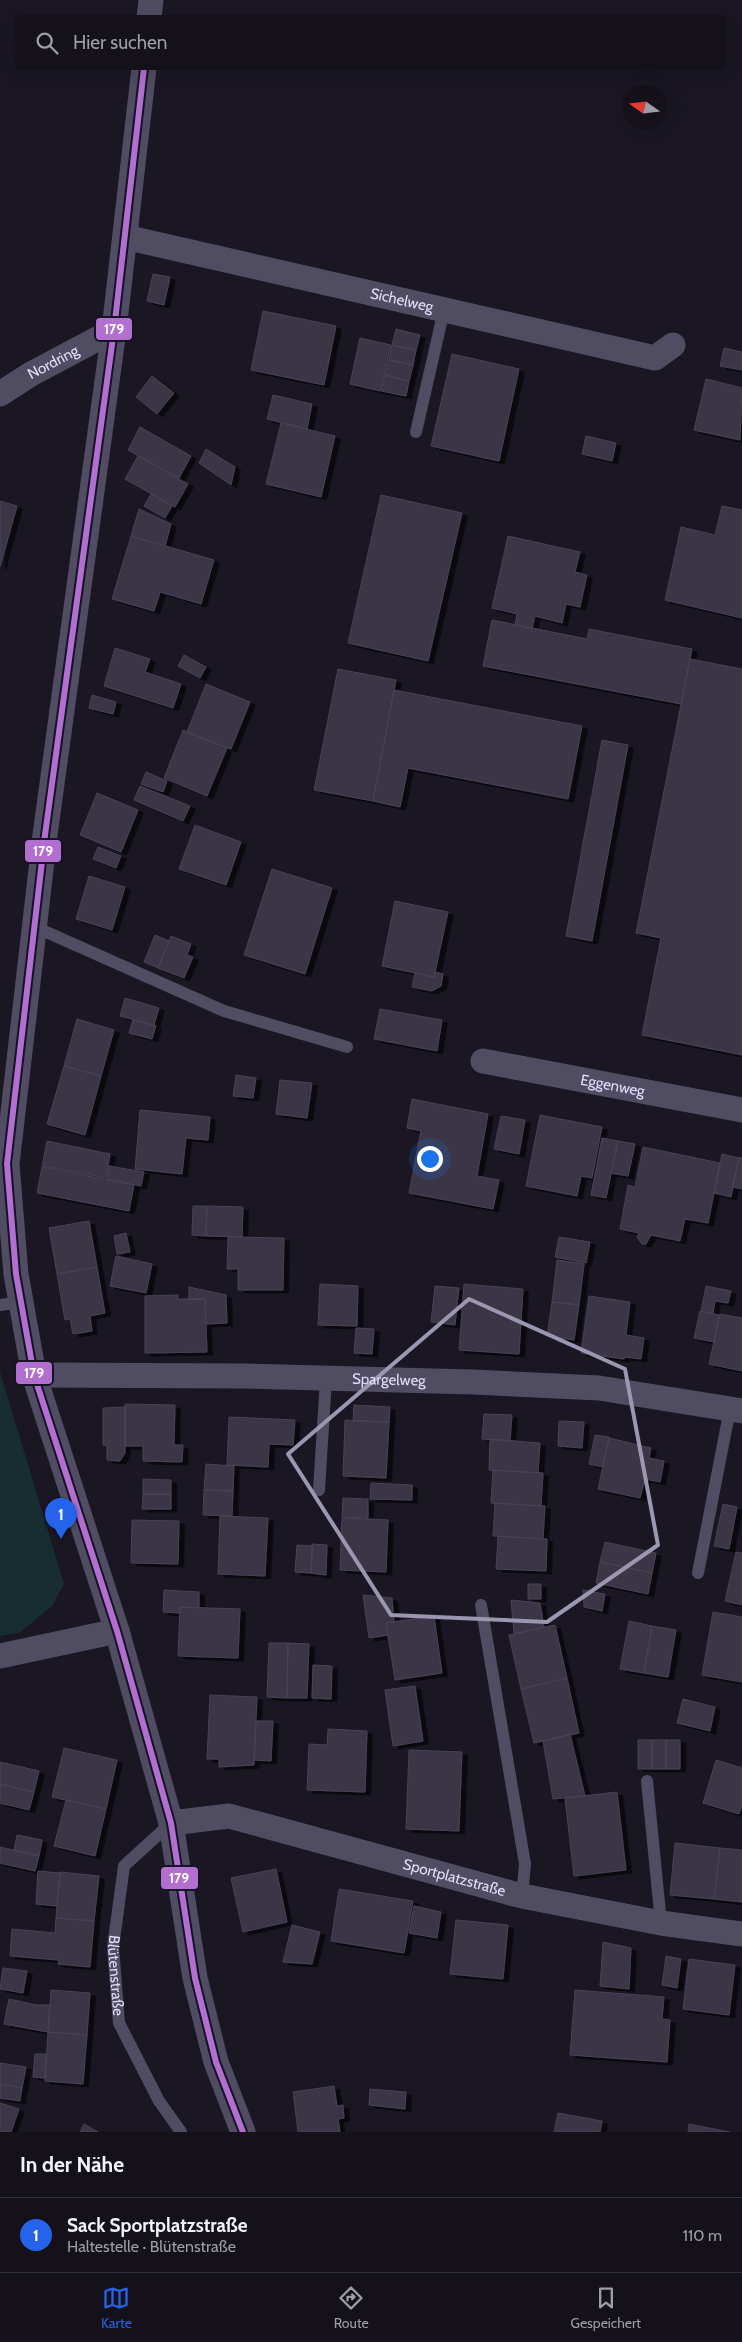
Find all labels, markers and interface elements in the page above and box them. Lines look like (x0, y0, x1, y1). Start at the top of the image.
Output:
search box (15, 15, 727, 70)
icon: search (33, 29, 61, 57)
text: Hier suchen (73, 31, 167, 54)
north arrow (622, 85, 667, 130)
street label: Sichelweg (369, 284, 436, 316)
line badge: 179 (95, 317, 133, 341)
text: 179 (104, 320, 124, 338)
street label: Nordring (25, 341, 82, 383)
line badge: 179 (24, 839, 62, 863)
text: 179 (33, 842, 53, 860)
street label: Eggenweg (579, 1071, 647, 1101)
your location (417, 1146, 443, 1172)
line badge: 179 (15, 1361, 53, 1385)
text: 179 (24, 1364, 44, 1382)
street label: Spargelweg (352, 1370, 426, 1390)
pin: 1 (45, 1498, 77, 1539)
street label: Sportplatzstraße (401, 1855, 508, 1900)
line badge: 179 (160, 1866, 199, 1890)
text: 179 (169, 1869, 189, 1887)
street label: Blütenstraße (104, 1934, 127, 2017)
text: In der Nähe (20, 2152, 124, 2177)
text: Sack Sportplatzstraße (67, 2214, 248, 2237)
text: 1 (33, 2226, 39, 2245)
text: 110 m (683, 2226, 722, 2245)
text: Haltestelle · Blütenstraße (67, 2237, 236, 2256)
tab: Karte (101, 2284, 132, 2332)
tab: Route (334, 2284, 369, 2332)
tab: Gespeichert (571, 2284, 641, 2332)

